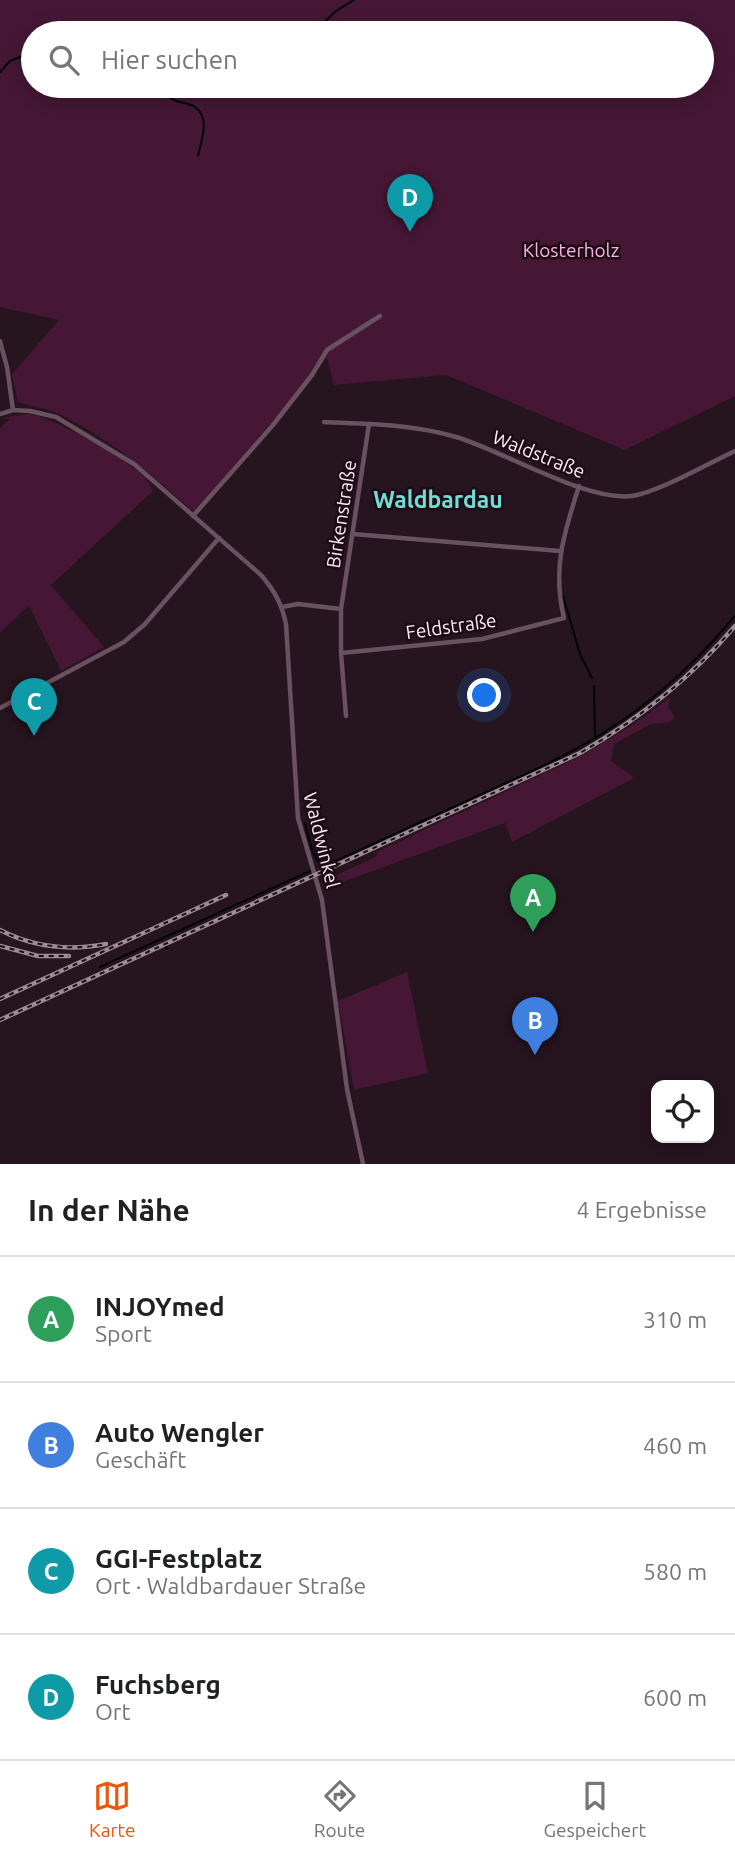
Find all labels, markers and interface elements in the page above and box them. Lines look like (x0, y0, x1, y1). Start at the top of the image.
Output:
search box (21, 21, 714, 98)
icon: search (45, 41, 83, 79)
text: Hier suchen (101, 45, 238, 74)
pin: D (387, 174, 433, 232)
park label: Klosterholz (523, 239, 620, 261)
street label: Waldstraße (490, 426, 588, 482)
street label: Birkenstraße (322, 458, 360, 570)
district label: Waldbardau (373, 487, 503, 512)
street label: Feldstraße (404, 609, 498, 643)
pin: C (11, 678, 57, 736)
your location (467, 678, 501, 712)
street label: Waldwinkel (299, 790, 345, 890)
pin: A (510, 874, 556, 932)
pin: B (512, 997, 558, 1055)
map controls (651, 1080, 714, 1143)
button: locate (651, 1080, 714, 1143)
text: In der Nähe (28, 1193, 190, 1227)
text: 4 Ergebnisse (576, 1197, 707, 1222)
text: INJOYmed (95, 1292, 225, 1321)
text: A (43, 1307, 59, 1332)
text: 310 m (643, 1307, 707, 1332)
text: Sport (95, 1321, 152, 1346)
text: Auto Wengler (95, 1418, 264, 1447)
text: B (43, 1433, 59, 1458)
text: 460 m (643, 1433, 707, 1458)
text: Geschäft (95, 1447, 186, 1472)
text: GGI-Festplatz (95, 1544, 262, 1573)
text: C (44, 1559, 58, 1584)
text: 580 m (643, 1559, 707, 1584)
text: Ort · Waldbardauer Straße (95, 1573, 366, 1598)
text: Fuchsberg (95, 1670, 221, 1699)
text: D (43, 1685, 59, 1710)
text: 600 m (643, 1685, 707, 1710)
text: Ort (95, 1699, 131, 1724)
tab: Karte (89, 1777, 136, 1841)
tab: Route (314, 1777, 365, 1841)
tab: Gespeichert (544, 1777, 646, 1841)

